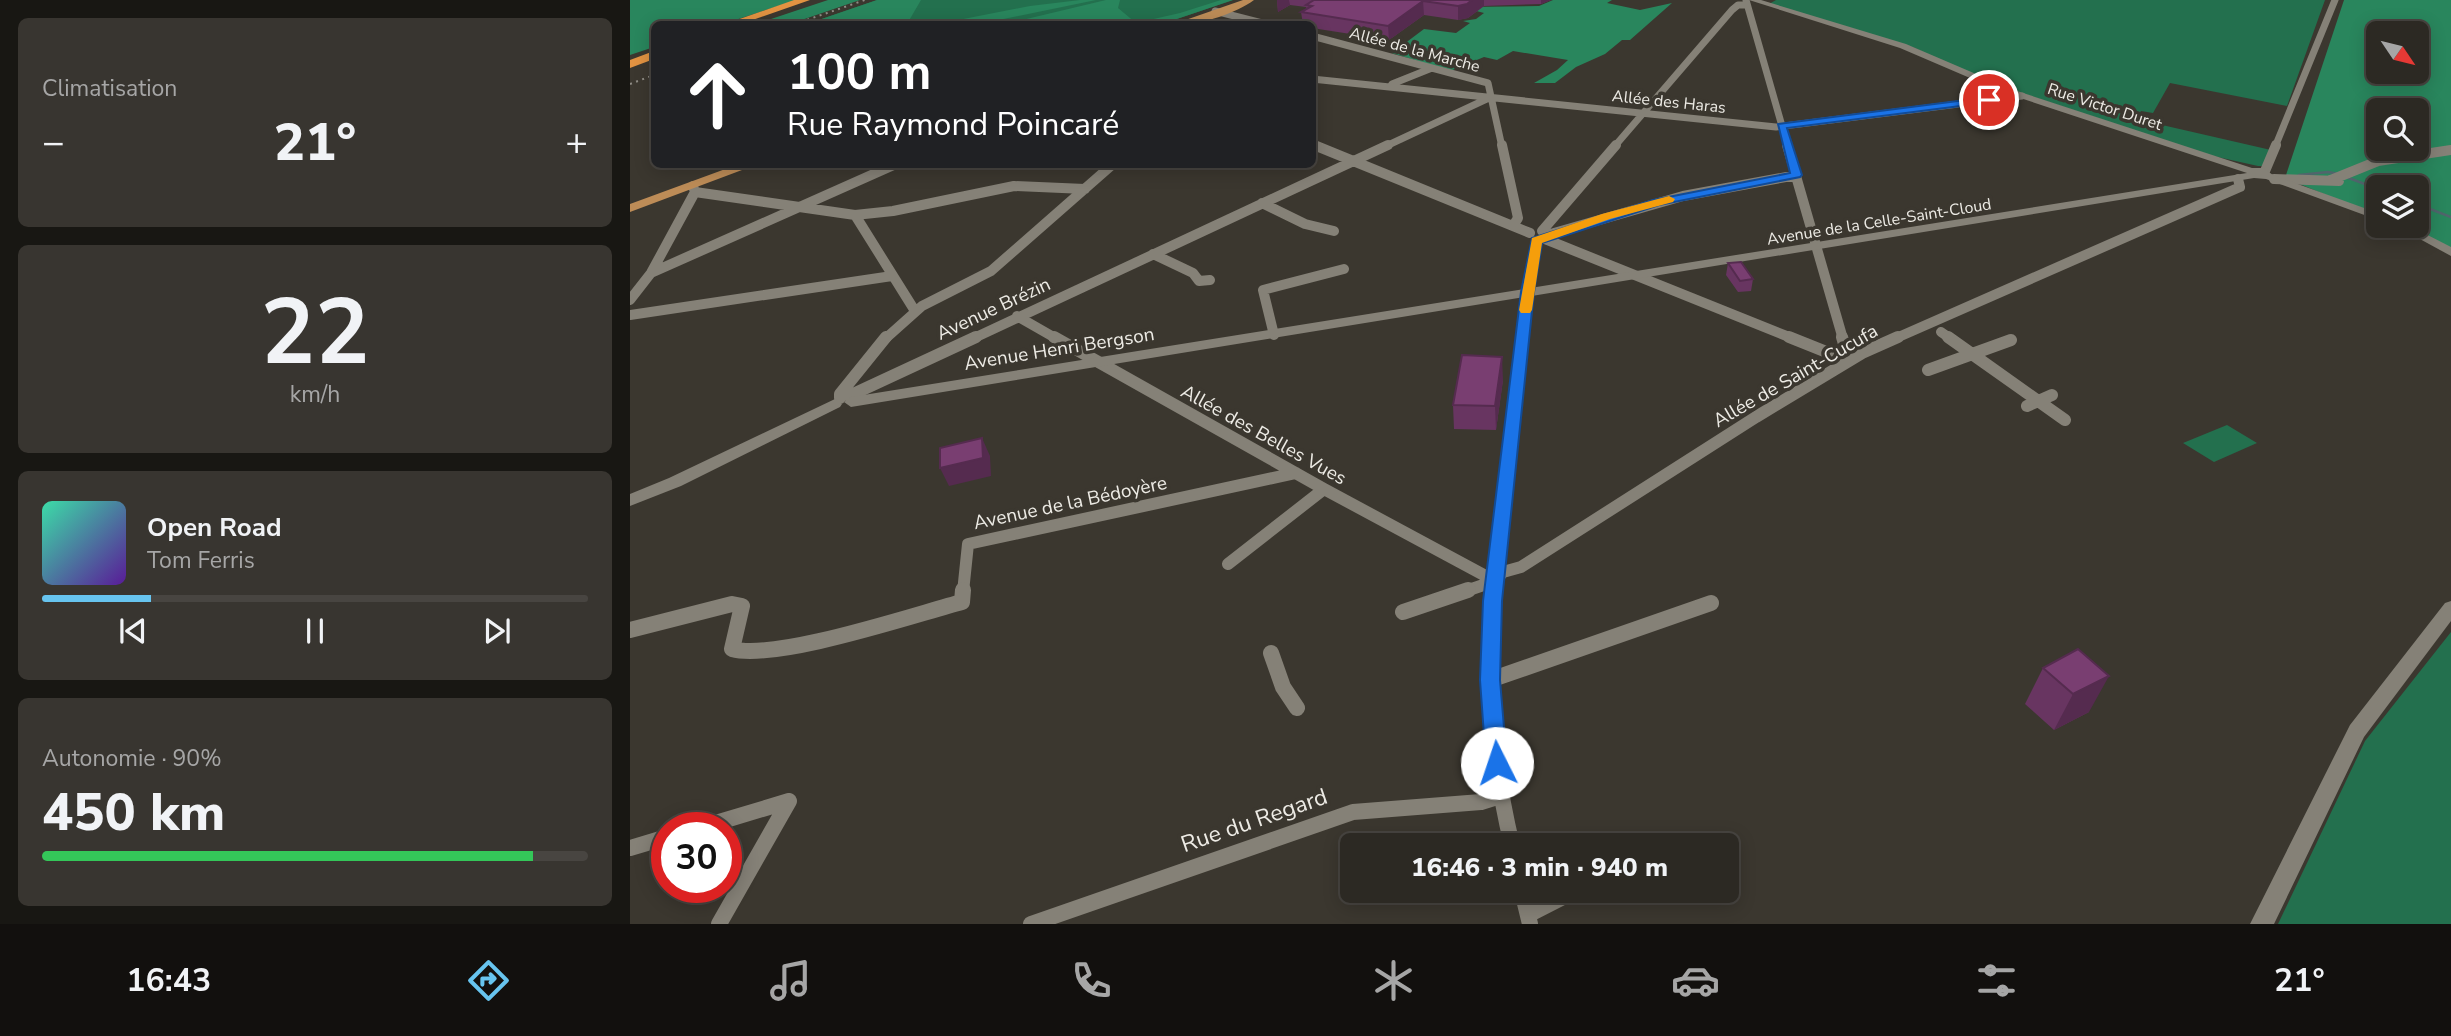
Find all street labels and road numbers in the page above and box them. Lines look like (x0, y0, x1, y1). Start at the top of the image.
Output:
street label: Allée de la Marche (1347, 22, 1482, 78)
street label: Rue Victor Duret (2045, 78, 2165, 136)
street label: Allée des Haras (1611, 85, 1727, 119)
street label: Avenue de la Celle-Saint-Cloud (1765, 193, 1993, 251)
street label: Avenue Brézin (932, 271, 1055, 347)
street label: Allée de Saint-Cucufa (1708, 318, 1883, 434)
street label: Avenue Henri Bergson (962, 321, 1156, 377)
street label: Allée des Belles Vues (1176, 379, 1351, 491)
street label: Avenue de la Bédoyère (971, 470, 1169, 536)
street label: Rue du Regard (1177, 781, 1332, 860)

